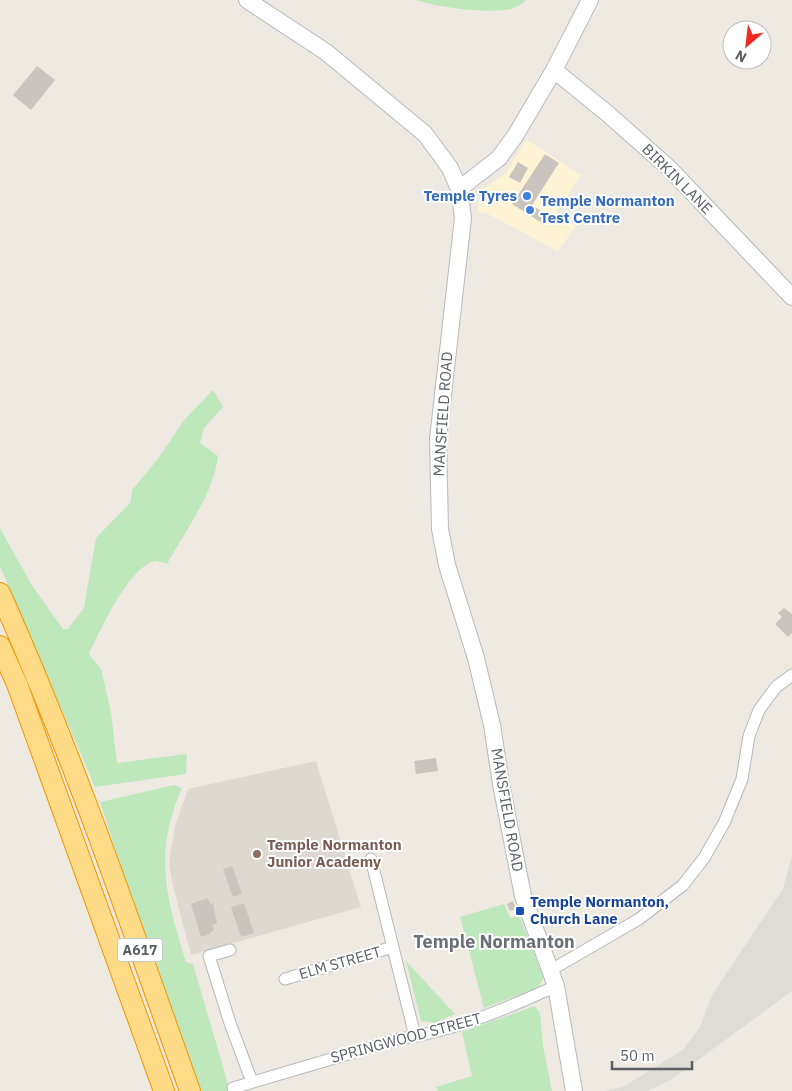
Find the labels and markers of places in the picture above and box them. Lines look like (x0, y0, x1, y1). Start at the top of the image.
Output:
place label: Temple Tyres (423, 186, 517, 205)
marker: Temple Tyres (521, 190, 533, 202)
place label: Temple Normanton Test Centre (540, 191, 675, 227)
marker: Temple Normanton Test Centre (524, 204, 536, 216)
place label: Temple Normanton Junior Academy (267, 835, 402, 871)
marker: Temple Normanton Junior Academy (251, 848, 263, 860)
place label: Temple Normanton, Church Lane (530, 892, 669, 928)
marker: Temple Normanton, Church Lane (514, 905, 526, 917)

